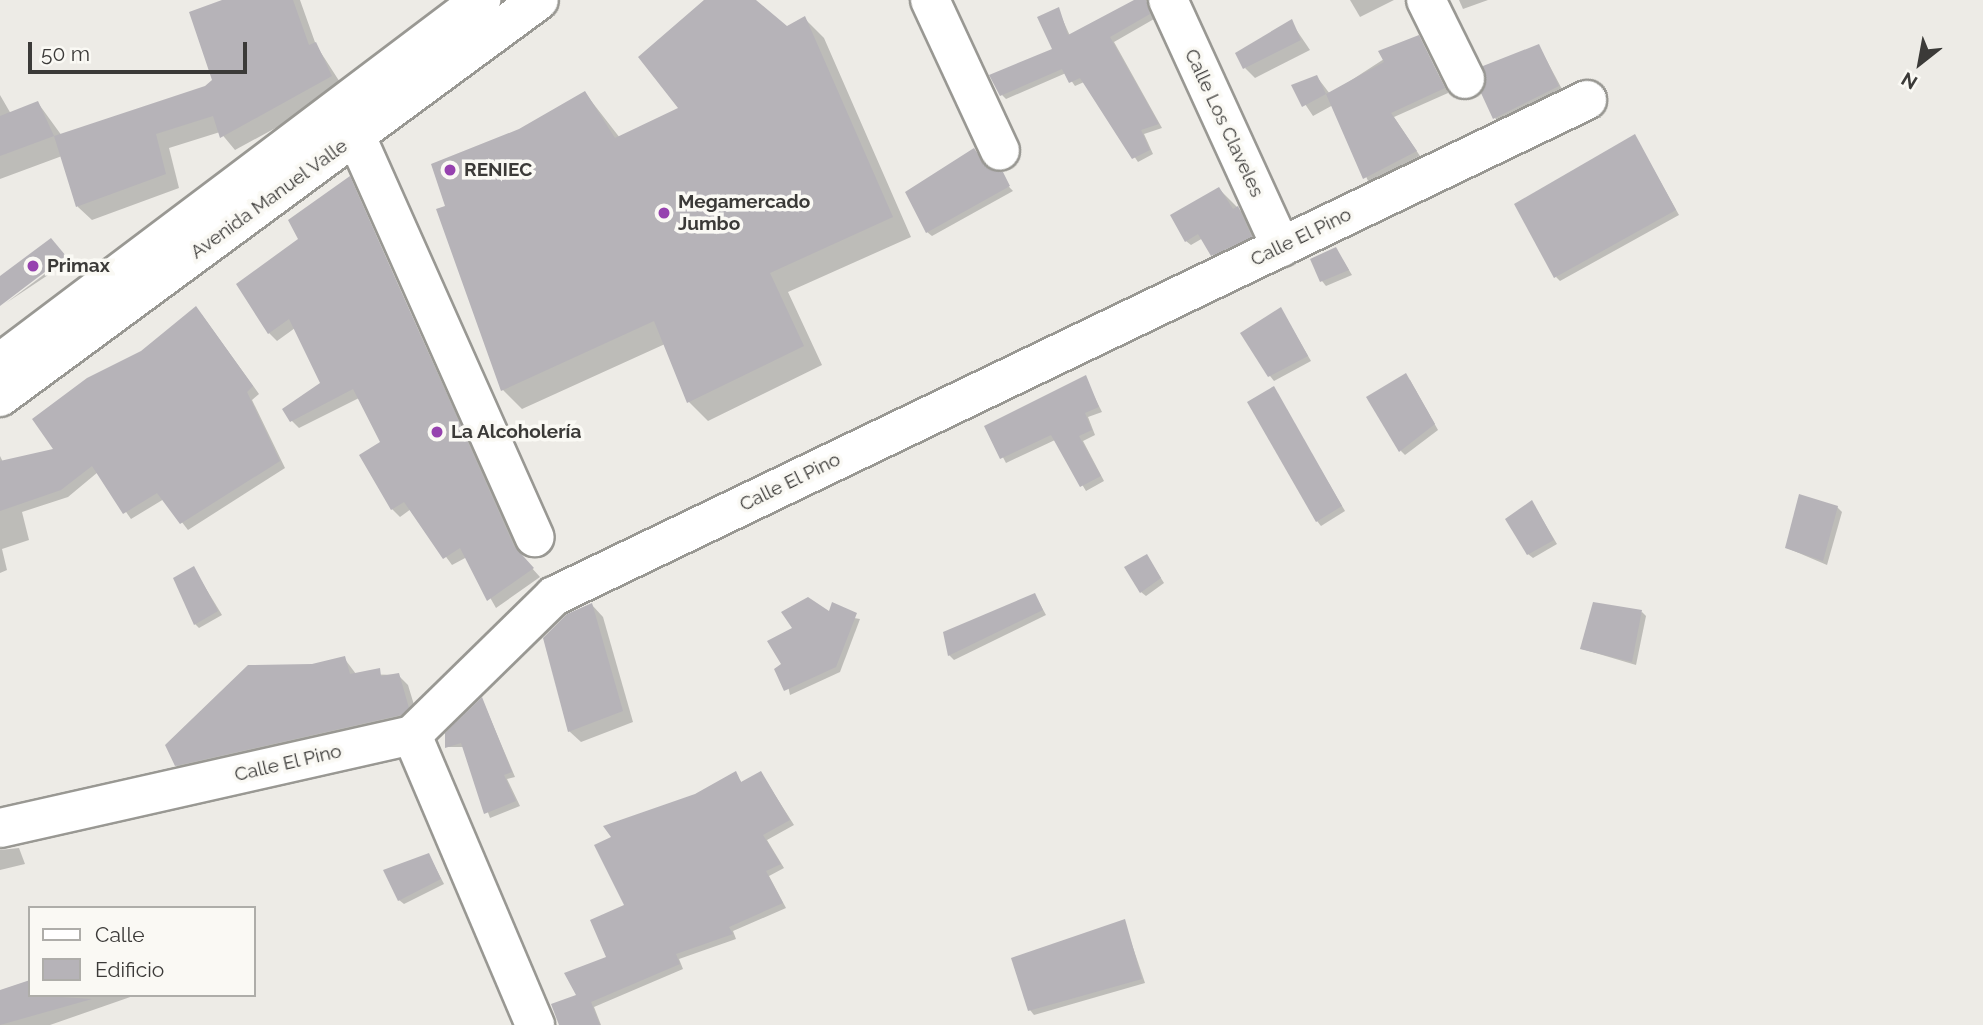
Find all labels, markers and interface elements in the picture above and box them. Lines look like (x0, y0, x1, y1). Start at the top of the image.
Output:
scale bar (32, 28, 250, 72)
north arrow (1885, 28, 1955, 98)
text: 50 m (41, 41, 90, 66)
street label: Calle Los Claveles (1180, 45, 1268, 201)
text: N (1897, 68, 1921, 94)
street label: Avenida Manuel Valle (186, 134, 352, 264)
place label: RENIEC (464, 159, 532, 181)
marker: RENIEC (442, 162, 458, 178)
place label: Megamercado Jumbo (678, 191, 810, 235)
street label: Calle El Pino (1247, 203, 1355, 271)
marker: Megamercado Jumbo (656, 205, 672, 221)
place label: Primax (47, 255, 110, 277)
marker: Primax (25, 258, 41, 274)
place label: La Alcoholería (451, 421, 582, 443)
marker: La Alcoholería (429, 424, 445, 440)
street label: Calle El Pino (736, 448, 844, 516)
street label: Calle El Pino (232, 740, 344, 786)
legend (28, 906, 256, 997)
text: Calle (95, 922, 145, 947)
text: Edificio (95, 957, 164, 982)

